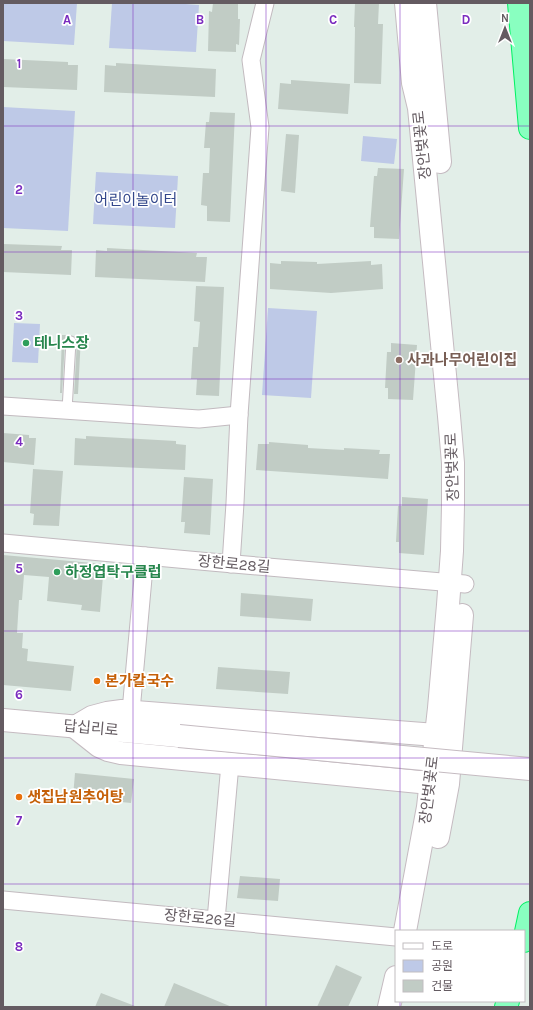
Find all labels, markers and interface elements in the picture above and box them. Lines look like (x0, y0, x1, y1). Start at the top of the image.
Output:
north arrow (485, 8, 525, 48)
text: A (63, 12, 71, 27)
text: B (196, 12, 204, 27)
text: C (329, 12, 337, 27)
text: D (462, 12, 471, 27)
text: N (501, 12, 509, 25)
text: 1 (17, 56, 21, 71)
street label: 장안벚꽃로 (409, 110, 435, 180)
text: 2 (15, 182, 23, 197)
park label: 어린이놀이터 (95, 191, 177, 209)
text: 3 (15, 308, 23, 323)
place label: 테니스장 (34, 334, 89, 352)
marker: 테니스장 (21, 338, 31, 348)
place label: 사과나무어린이집 (407, 351, 517, 369)
marker: 사과나무어린이집 (394, 355, 404, 365)
street label: 장안벚꽃로 (442, 432, 462, 502)
text: 4 (15, 434, 23, 449)
street label: 장한로28길 (197, 552, 271, 576)
text: 5 (15, 561, 23, 576)
place label: 하정엽탁구클럽 (65, 563, 162, 581)
marker: 하정엽탁구클럽 (52, 567, 62, 577)
place label: 본가칼국수 (105, 672, 174, 690)
marker: 본가칼국수 (92, 676, 102, 686)
text: 6 (15, 687, 23, 702)
street label: 답십리로 (63, 717, 119, 739)
street label: 장안벚꽃로 (416, 755, 442, 825)
place label: 샛집남원추어탕 (27, 788, 124, 806)
marker: 샛집남원추어탕 (14, 792, 24, 802)
text: 7 (16, 813, 23, 828)
street label: 장한로26길 (163, 906, 237, 930)
legend (395, 930, 525, 1002)
text: 8 (15, 939, 23, 954)
text: 도로 (431, 939, 453, 953)
text: 공원 (431, 959, 453, 973)
text: 건물 (431, 979, 453, 993)

